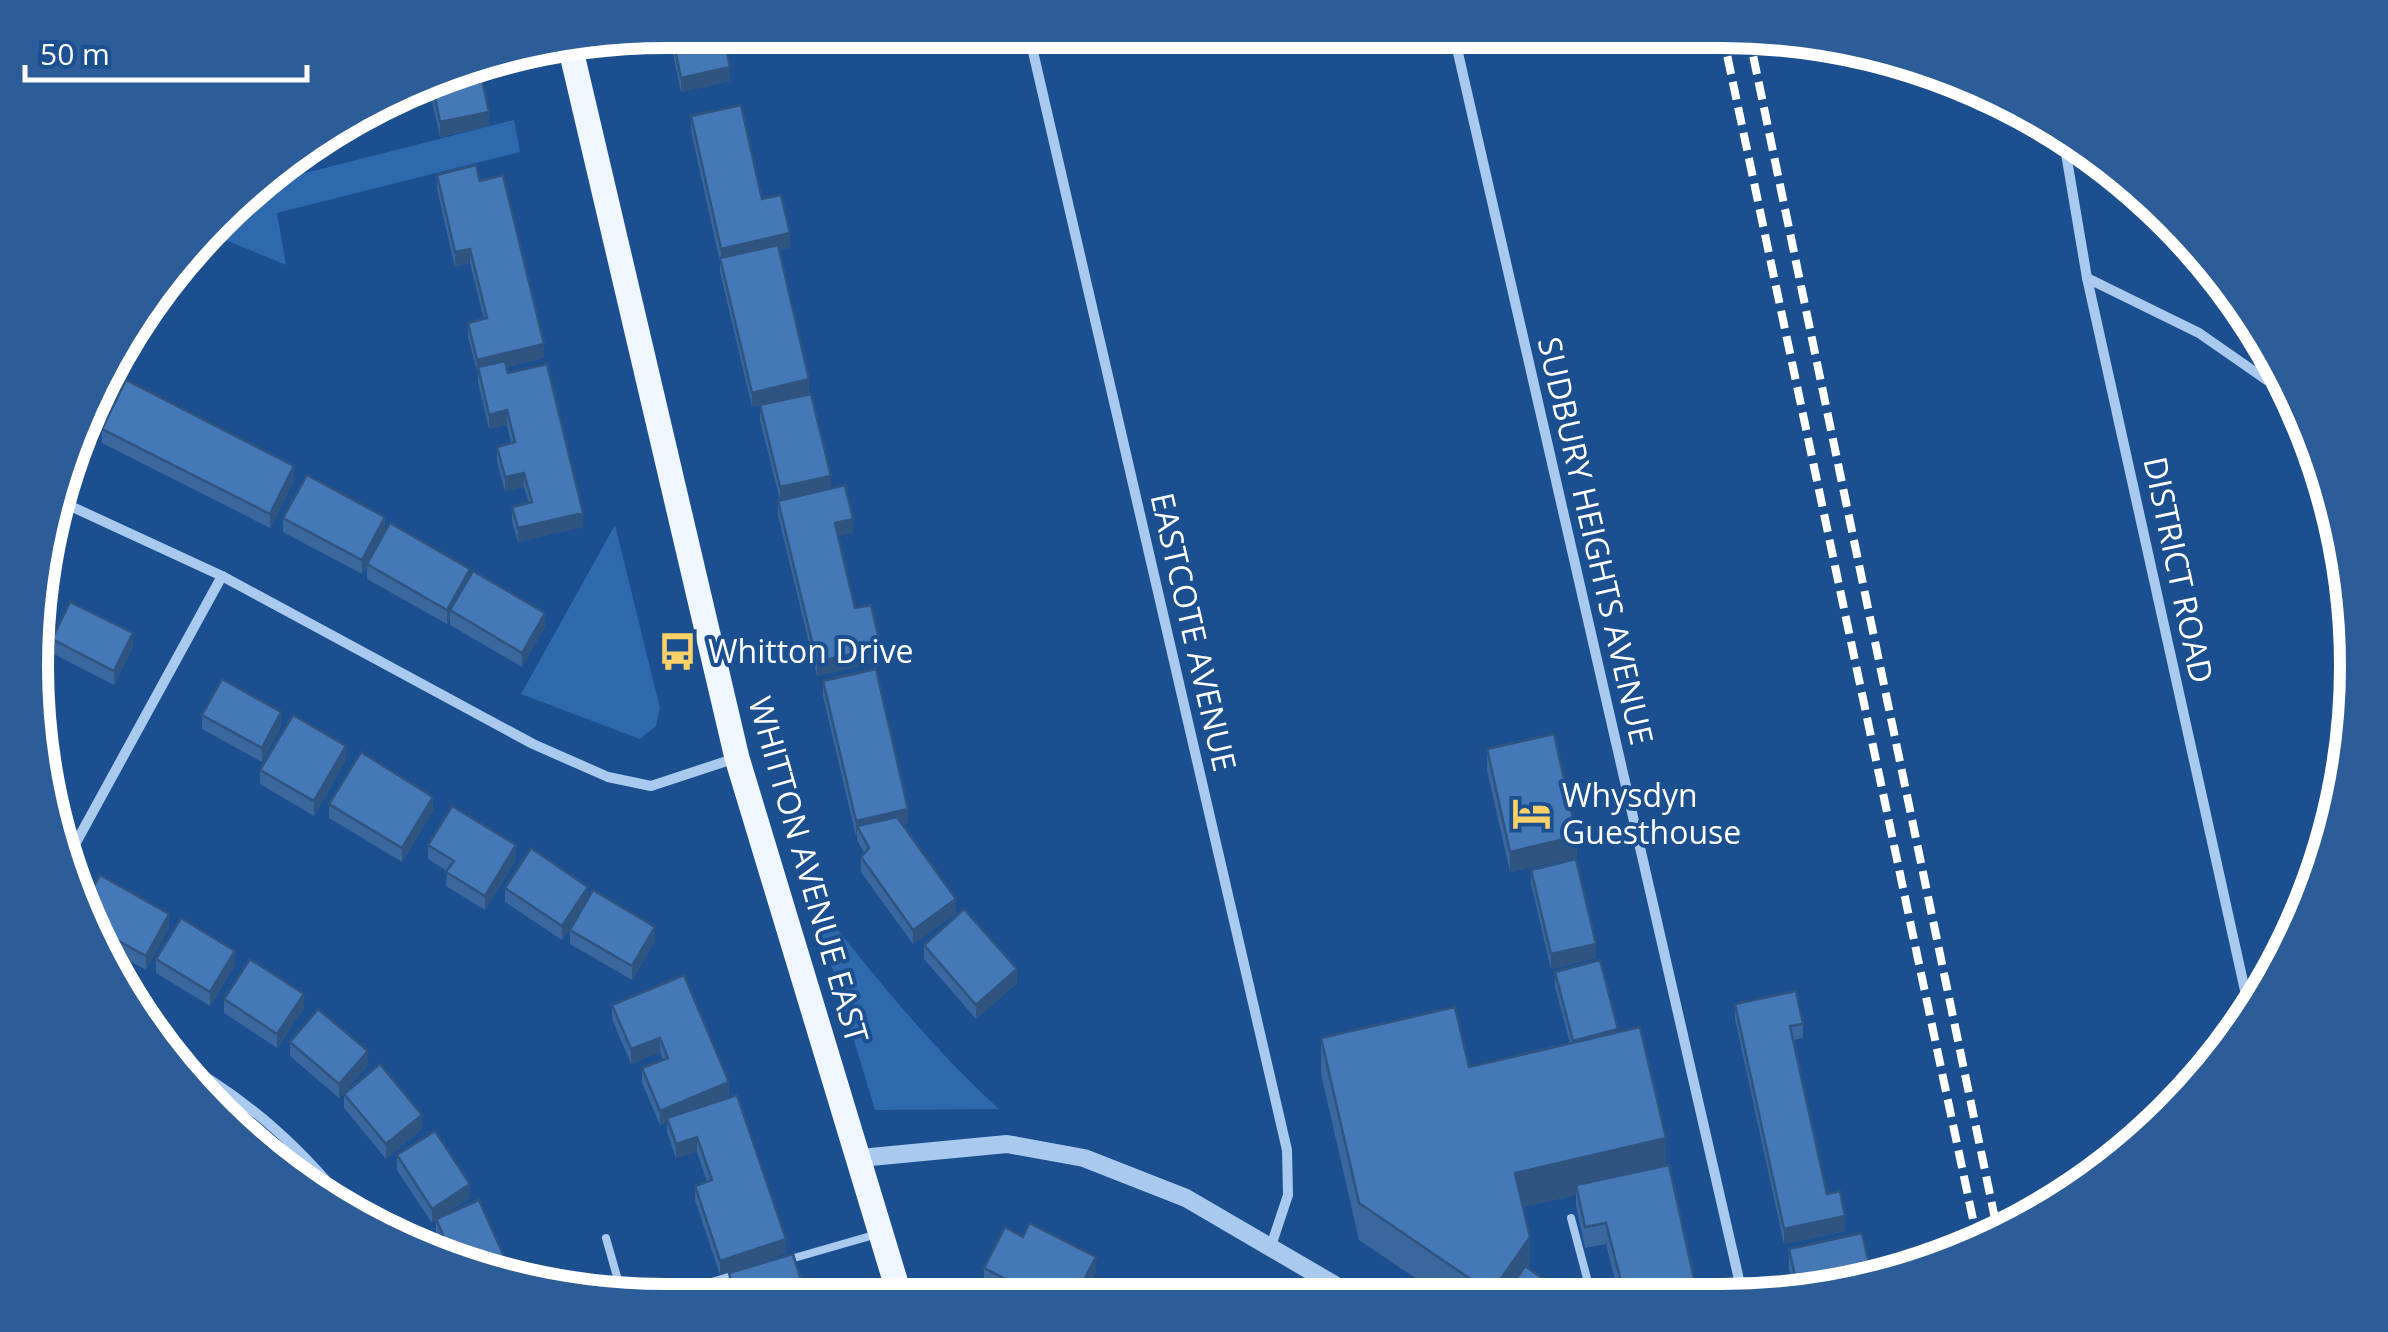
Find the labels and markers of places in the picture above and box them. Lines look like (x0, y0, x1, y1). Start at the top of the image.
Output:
place label: Whitton Drive (708, 629, 914, 672)
bus stop icon: Whitton Drive (657, 631, 699, 673)
place label: Whysdyn Guesthouse (1562, 773, 1741, 853)
hotel icon: Whysdyn Guesthouse (1511, 793, 1553, 835)

